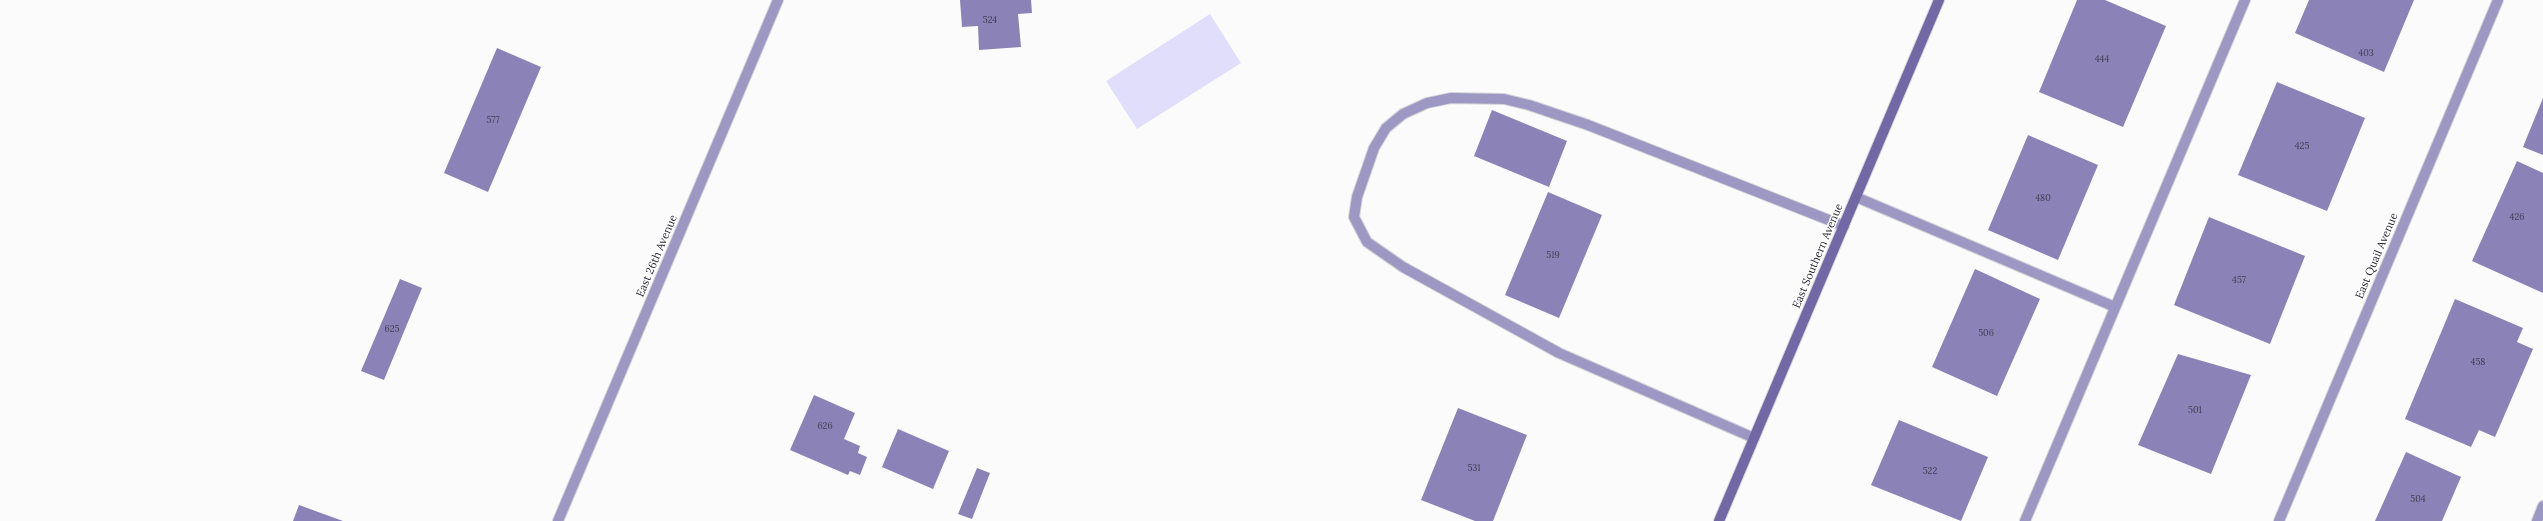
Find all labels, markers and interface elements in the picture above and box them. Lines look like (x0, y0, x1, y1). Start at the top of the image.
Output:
house number: 524 (983, 15, 997, 25)
house number: 403 (2358, 48, 2374, 58)
house number: 444 (2095, 54, 2109, 64)
house number: 577 (486, 115, 500, 125)
house number: 425 (2295, 141, 2309, 151)
house number: 480 (2035, 193, 2051, 203)
street label: East Southern Avenue (1790, 202, 1846, 310)
street label: East Quail Avenue (2353, 211, 2401, 301)
house number: 426 (2510, 212, 2524, 222)
street label: East 26th Avenue (634, 213, 680, 299)
house number: 519 (1546, 250, 1560, 260)
house number: 457 (2232, 275, 2246, 285)
house number: 625 (385, 324, 399, 334)
house number: 506 (1978, 328, 1994, 338)
house number: 458 (2471, 357, 2485, 367)
house number: 501 (2188, 405, 2202, 415)
house number: 626 (817, 421, 833, 431)
house number: 531 (1467, 463, 1481, 473)
house number: 522 (1923, 466, 1937, 476)
house number: 504 (2410, 494, 2426, 504)

